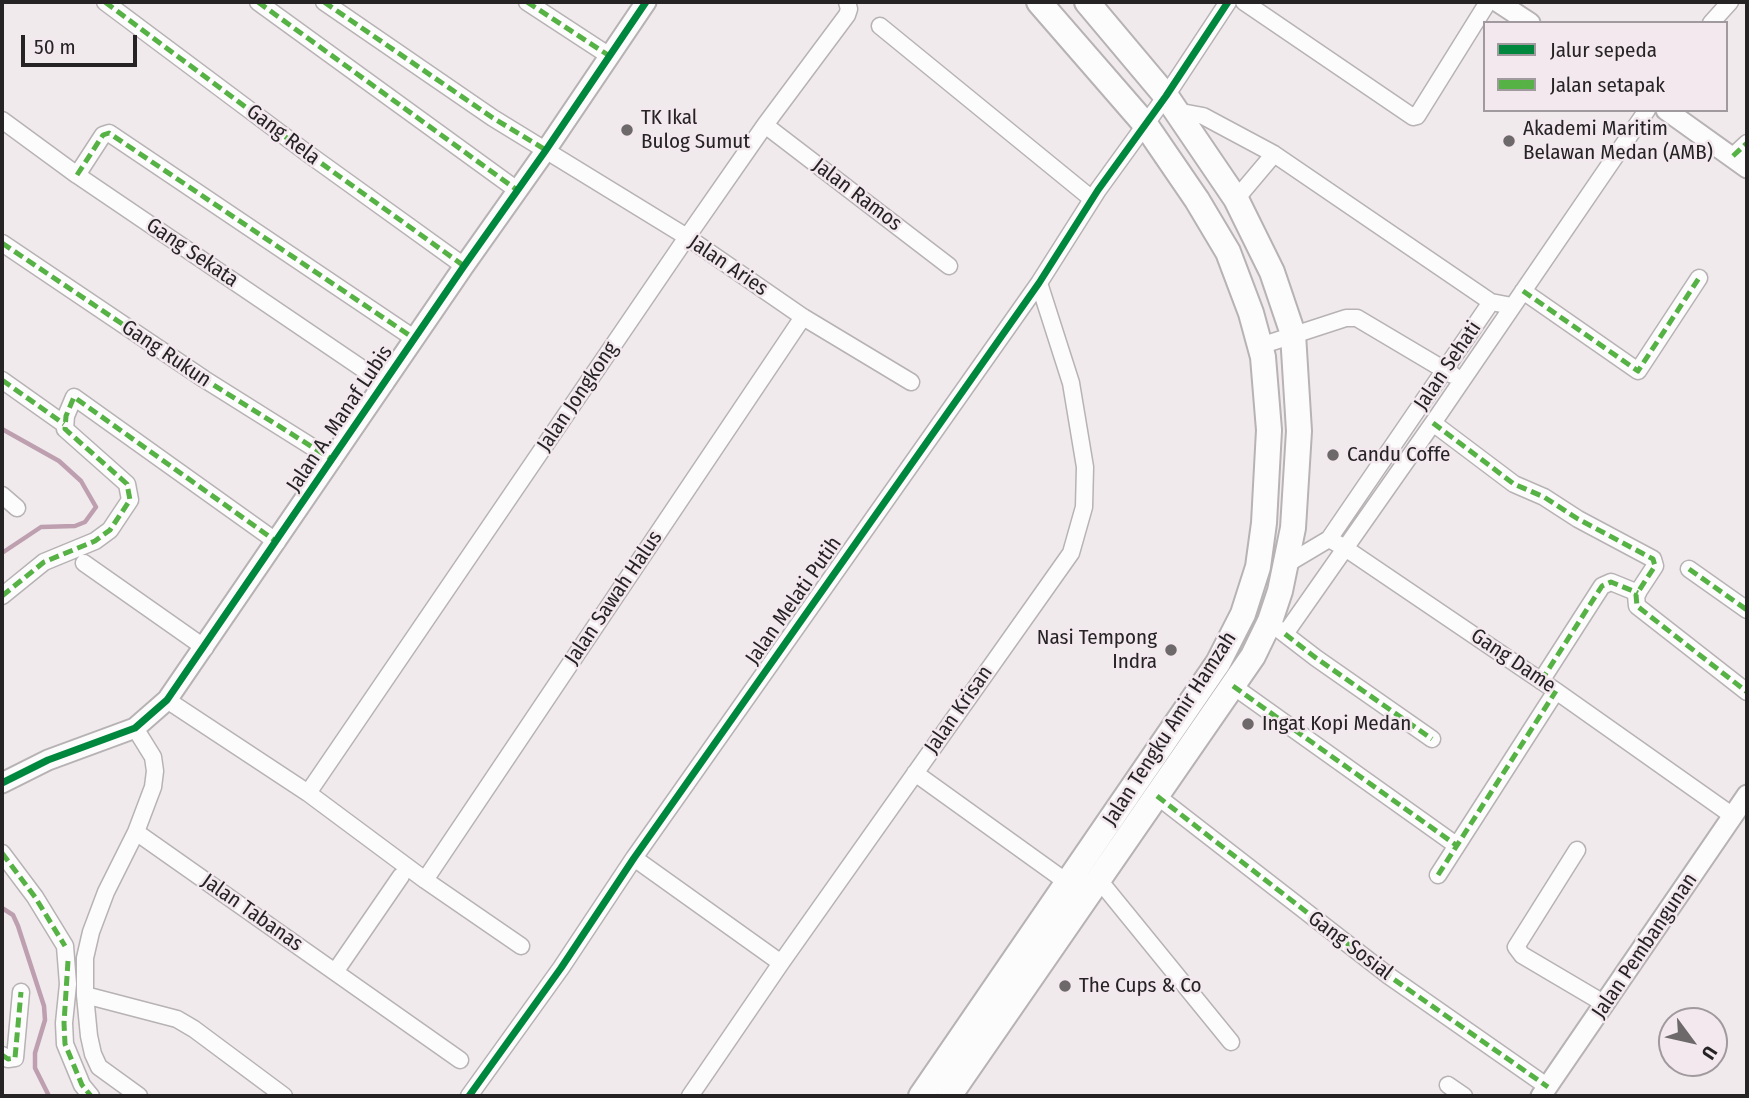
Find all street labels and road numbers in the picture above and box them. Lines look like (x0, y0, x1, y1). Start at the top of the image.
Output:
street label: Gang Rela (241, 99, 325, 171)
street label: Jalan Ramos (807, 153, 907, 237)
street label: Gang Sekata (141, 213, 243, 293)
street label: Jalan Aries (683, 230, 773, 302)
street label: Gang Rukun (117, 315, 215, 393)
street label: Jalan Sehati (1409, 317, 1487, 415)
street label: Jalan Jongkong (532, 337, 624, 457)
street label: Jalan A. Manaf Lubis (282, 341, 398, 497)
street label: Jalan Sawah Halus (560, 526, 668, 670)
street label: Jalan Melati Putih (741, 532, 847, 670)
street label: Gang Dame (1466, 623, 1560, 699)
street label: Jalan Tengku Amir Hamzah (1098, 627, 1242, 831)
street label: Jalan Krisan (920, 661, 998, 759)
street label: Jalan Tabanas (196, 869, 308, 957)
street label: Jalan Pembangunan (1587, 869, 1703, 1023)
street label: Gang Sosial (1303, 906, 1397, 986)

